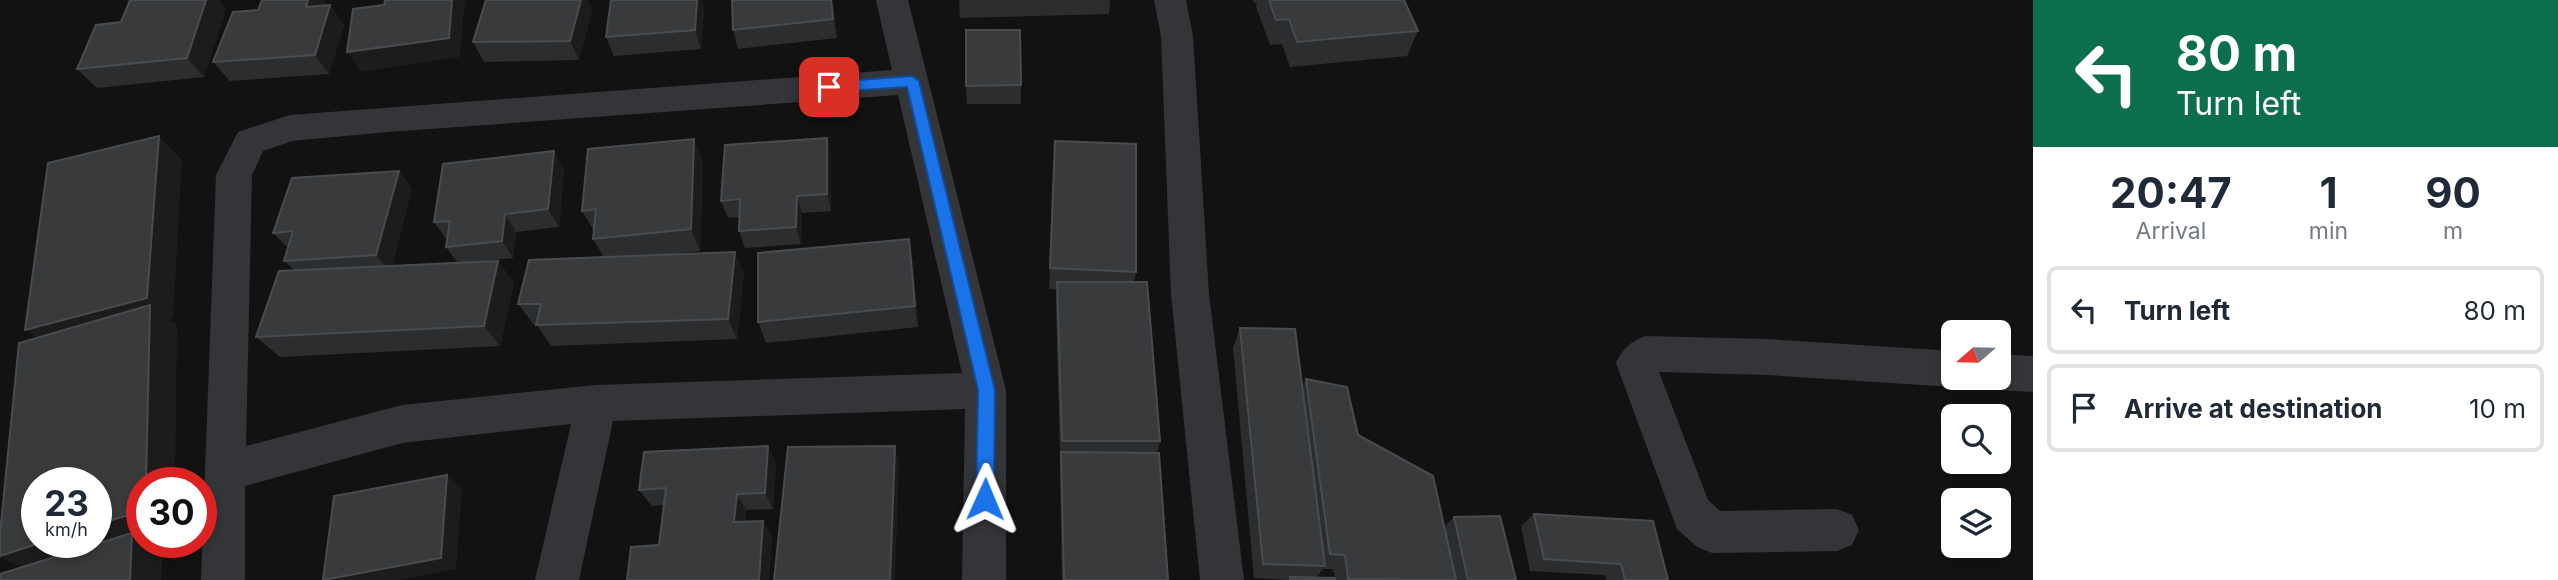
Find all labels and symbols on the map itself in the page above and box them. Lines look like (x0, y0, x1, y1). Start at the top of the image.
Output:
pin (799, 57, 859, 117)
north arrow (1941, 320, 2011, 390)
position arrow (948, 462, 1022, 536)
speed limit sign: 30 (126, 467, 217, 558)

